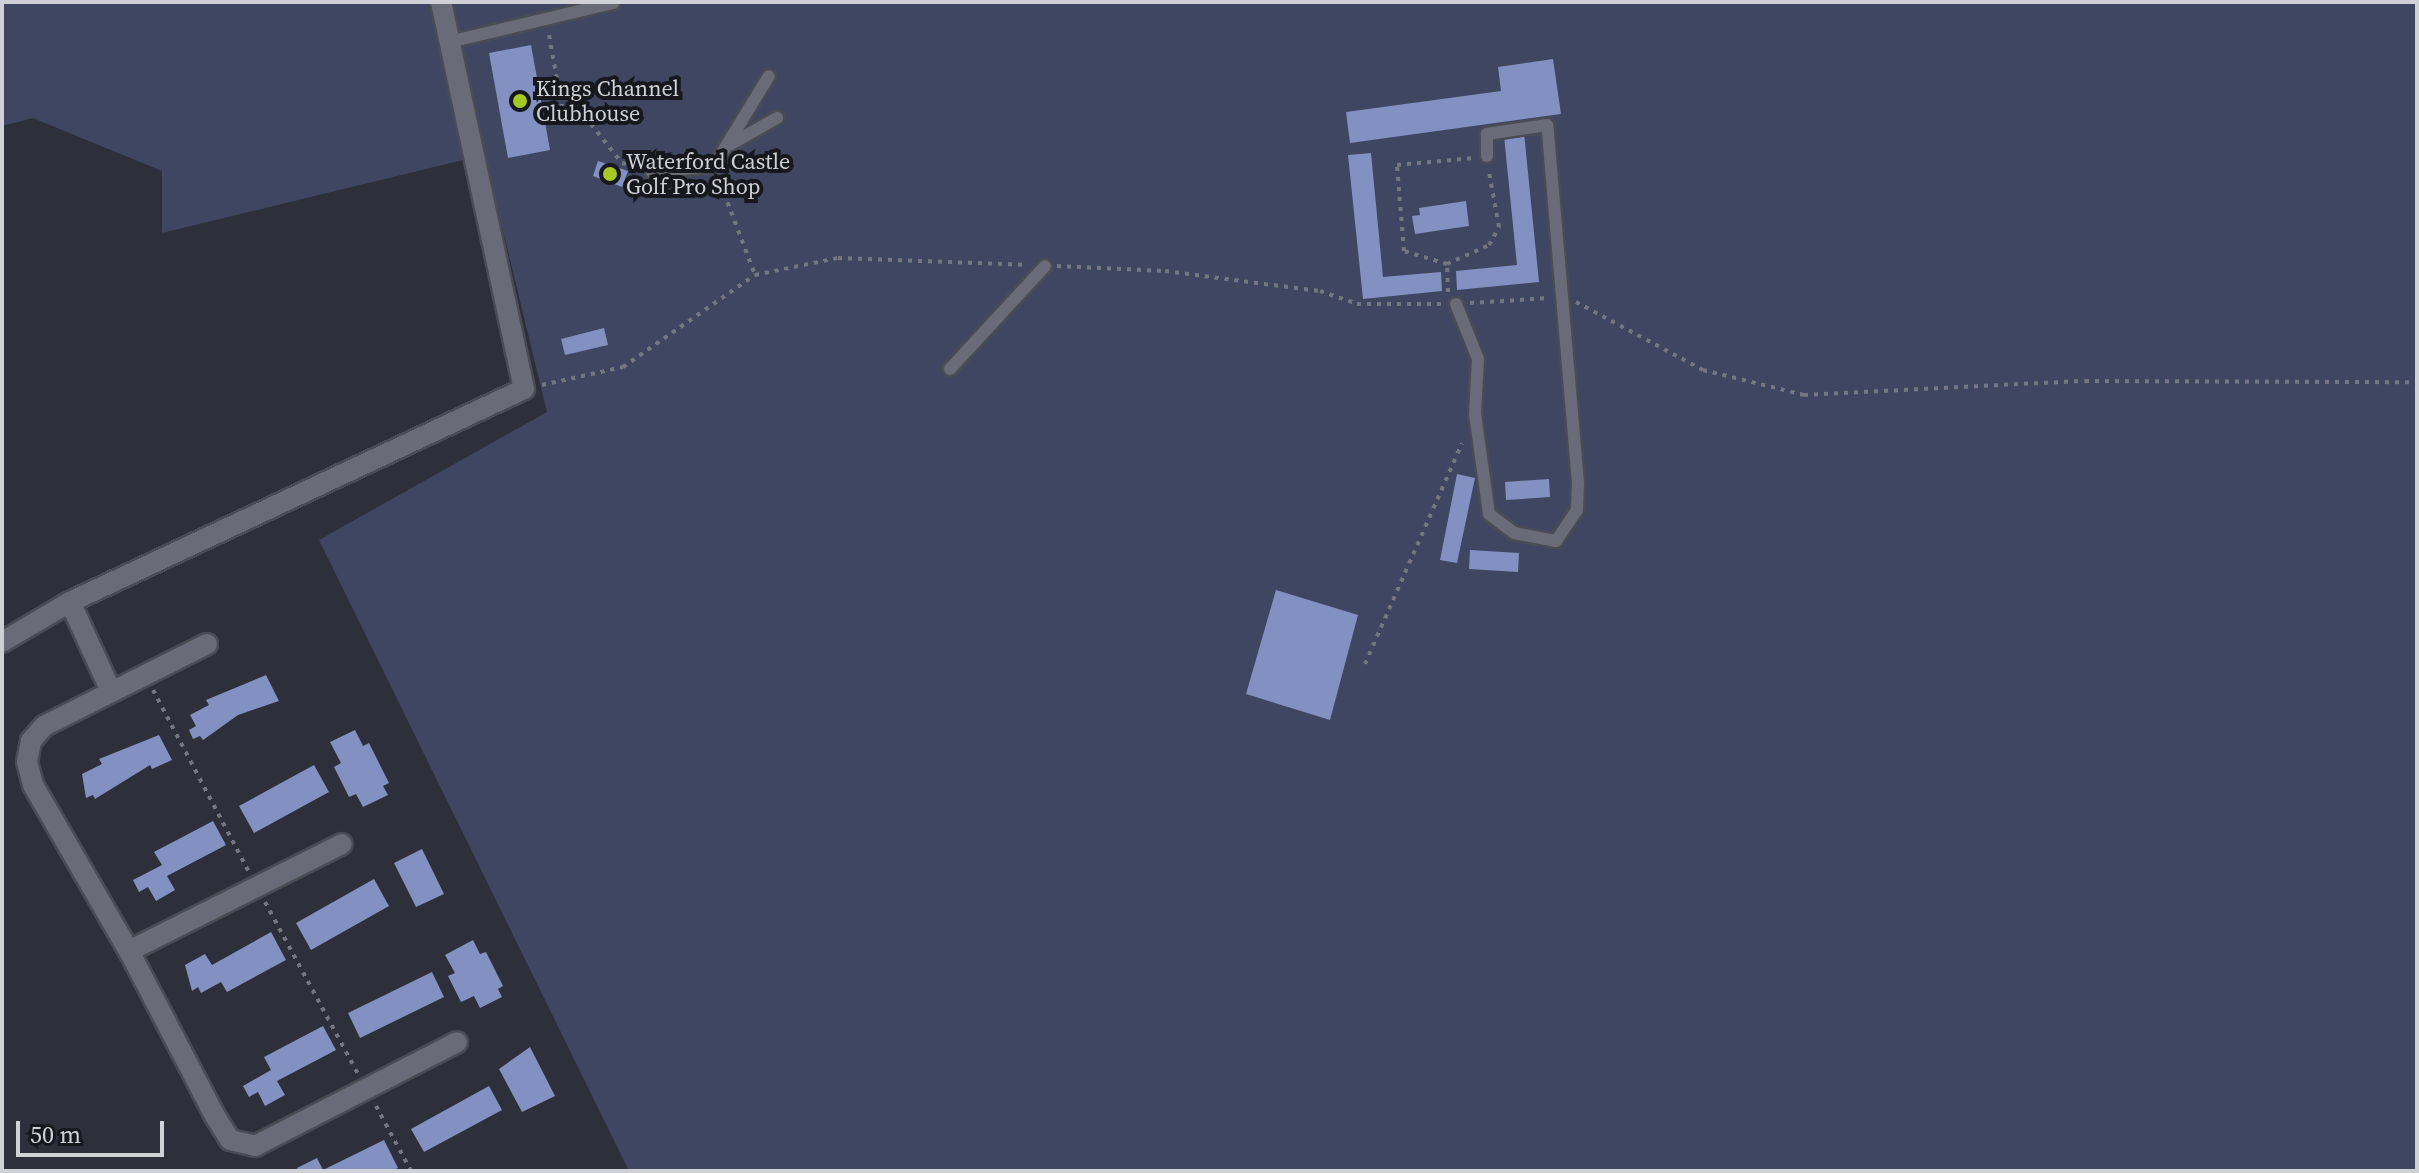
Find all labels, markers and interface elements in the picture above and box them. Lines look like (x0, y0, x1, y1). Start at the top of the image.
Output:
place label: Kings Channel Clubhouse (536, 75, 679, 126)
marker: Kings Channel Clubhouse (511, 92, 529, 110)
place label: Waterford Castle Golf Pro Shop (626, 148, 790, 200)
marker: Waterford Castle Golf Pro Shop (601, 165, 619, 183)
scale bar (20, 1105, 168, 1155)
text: 50 m (30, 1118, 81, 1151)

